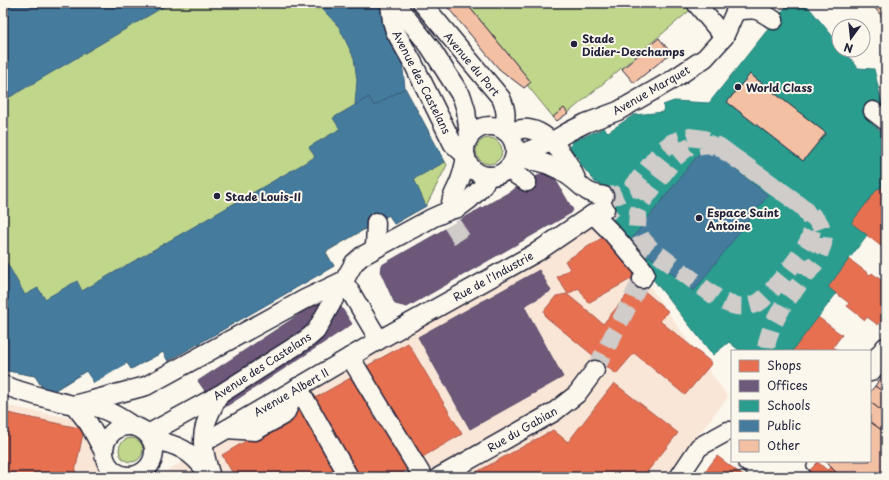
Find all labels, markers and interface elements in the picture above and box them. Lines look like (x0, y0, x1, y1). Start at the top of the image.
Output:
north arrow (831, 18, 871, 58)
street label: Avenue des Castelans (389, 27, 455, 137)
street label: Avenue du Port (440, 28, 504, 100)
place label: Stade Didier-Deschamps (582, 30, 685, 60)
marker: Stade Didier-Deschamps (569, 39, 579, 49)
text: N (842, 39, 855, 57)
street label: Avenue Marquet (609, 61, 693, 119)
place label: World Class (746, 79, 813, 96)
marker: World Class (733, 82, 743, 92)
place label: Stade Louis-II (225, 188, 301, 205)
marker: Stade Louis-II (212, 191, 222, 201)
place label: Espace Saint Antoine (707, 204, 779, 234)
marker: Espace Saint Antoine (694, 213, 704, 223)
street label: Rue de l'Industrie (450, 247, 537, 305)
street label: Avenue des Castelans (210, 328, 314, 404)
legend (731, 350, 871, 462)
text: Shops (767, 356, 802, 374)
street label: Avenue Albert II (250, 364, 332, 420)
text: Offices (767, 376, 808, 394)
text: Schools (767, 396, 811, 414)
street label: Rue du Gabian (484, 402, 560, 456)
text: Public (767, 416, 801, 434)
text: Other (767, 436, 800, 454)

